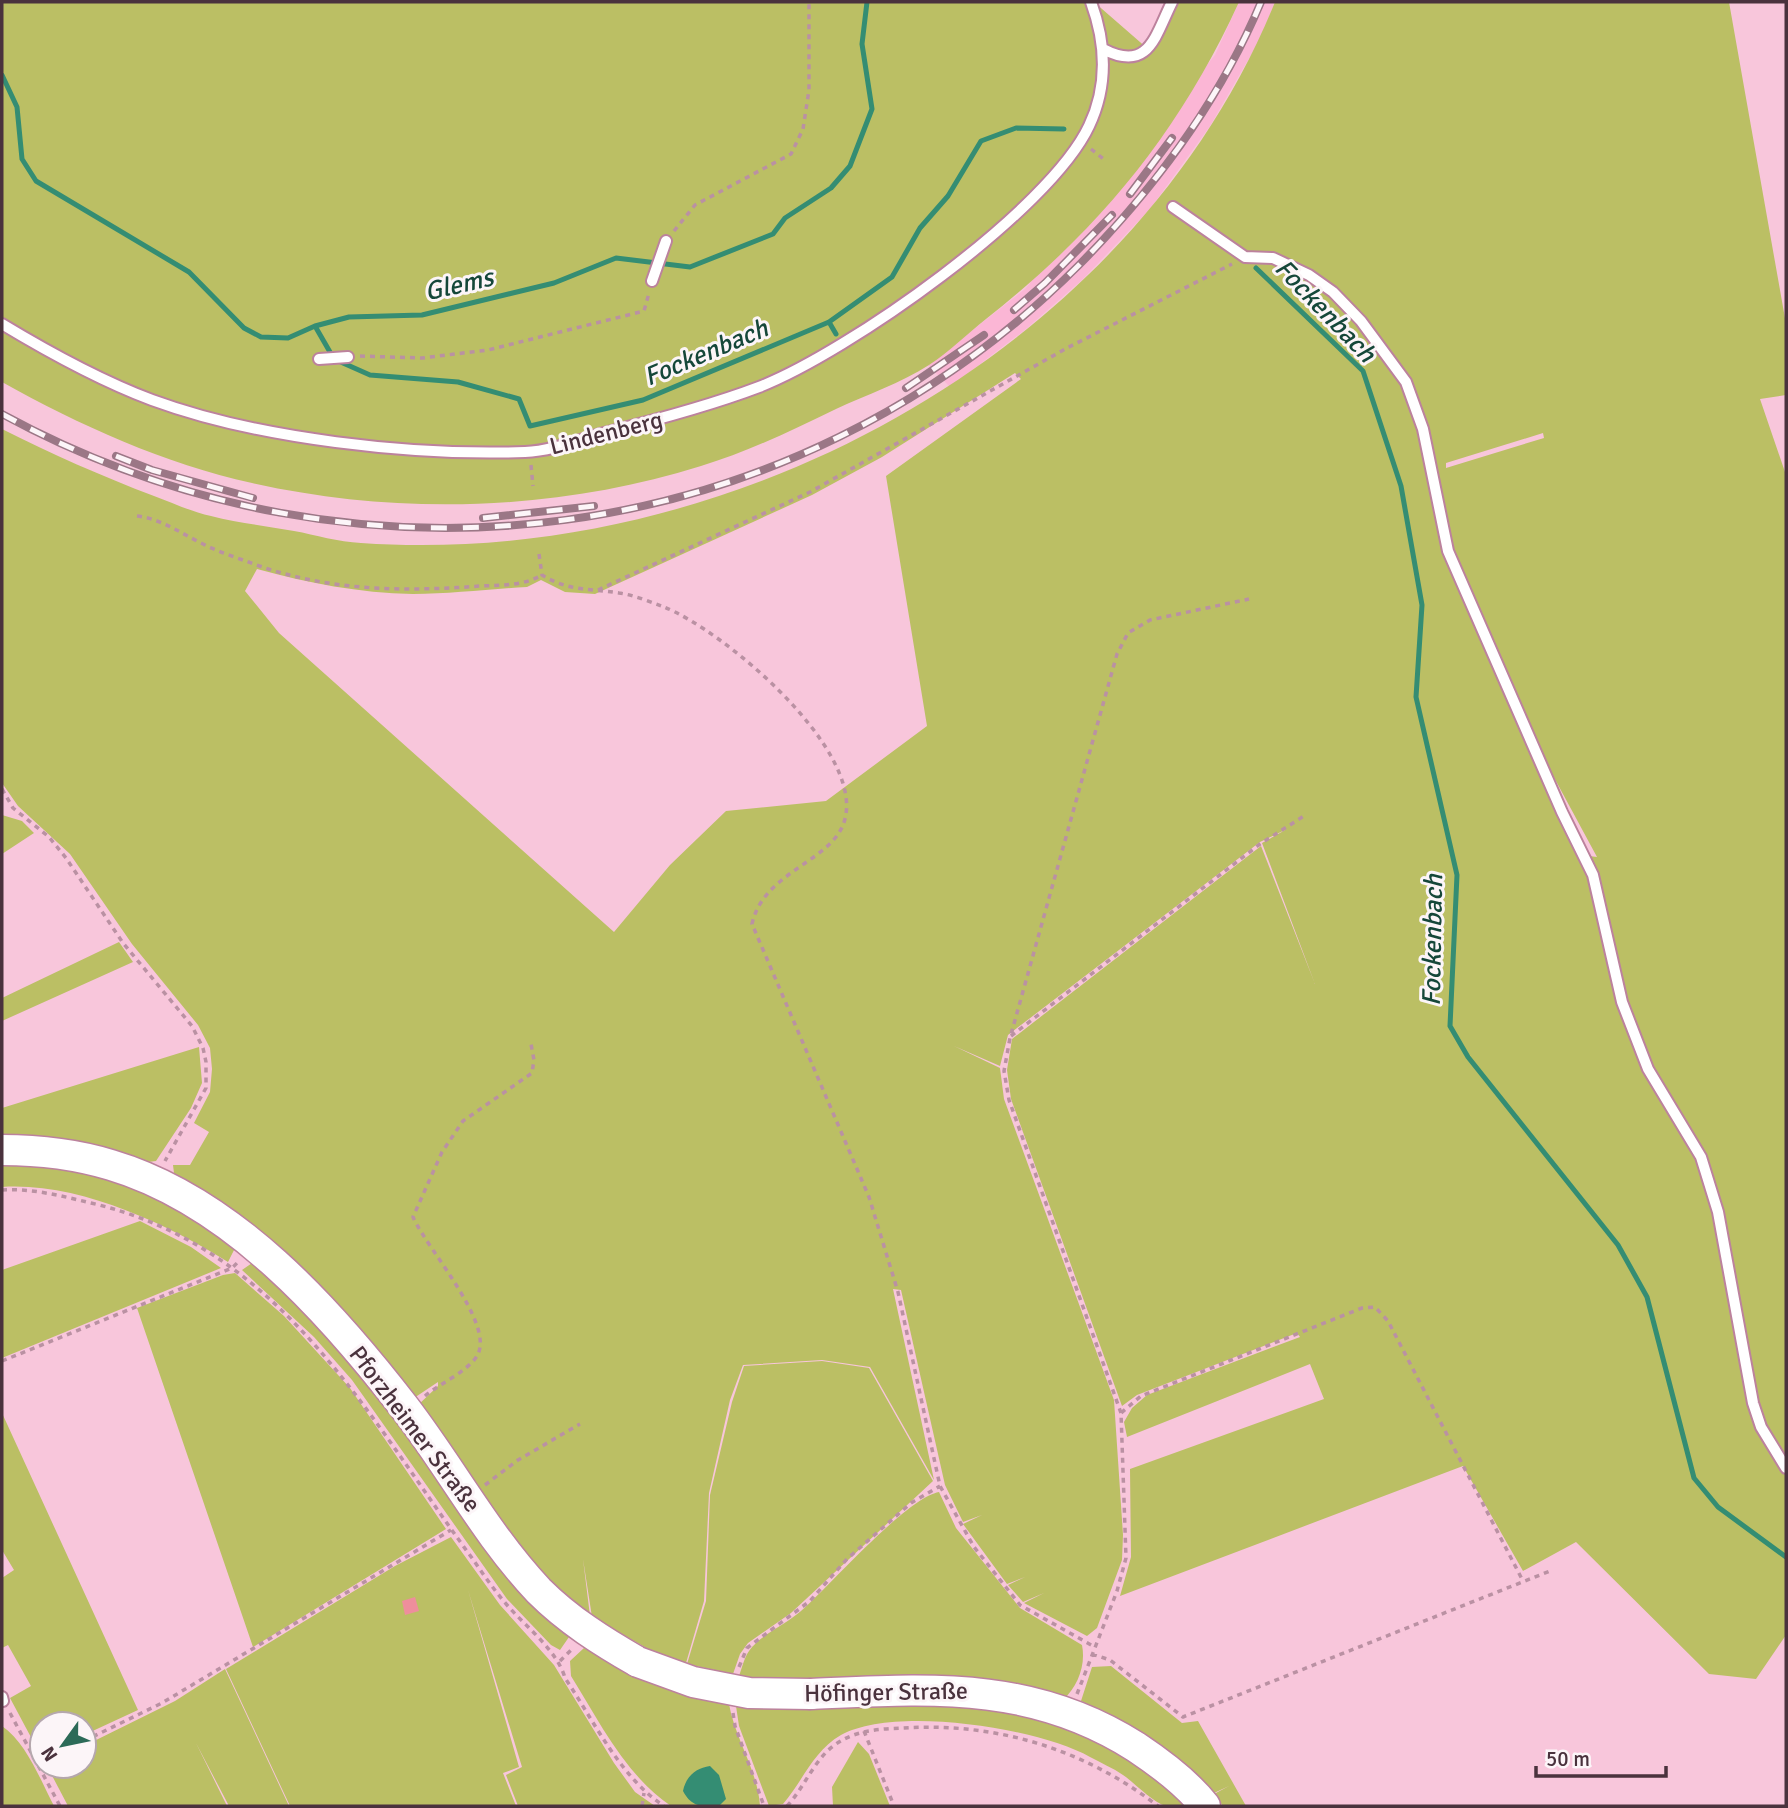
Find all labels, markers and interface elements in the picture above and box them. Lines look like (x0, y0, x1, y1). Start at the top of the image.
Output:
water label: Fockenbach (1268, 253, 1383, 370)
water label: Glems (422, 261, 499, 308)
water label: Fockenbach (639, 312, 774, 393)
street label: Lindenberg (546, 404, 666, 462)
water label: Fockenbach (1416, 873, 1450, 1006)
street label: Pforzheimer Straße (343, 1340, 487, 1518)
street label: Höfinger Straße (804, 1676, 968, 1708)
north arrow (28, 1710, 98, 1780)
scale bar (1536, 1734, 1666, 1778)
text: N (36, 1742, 63, 1766)
text: 50 m (1546, 1746, 1590, 1772)

